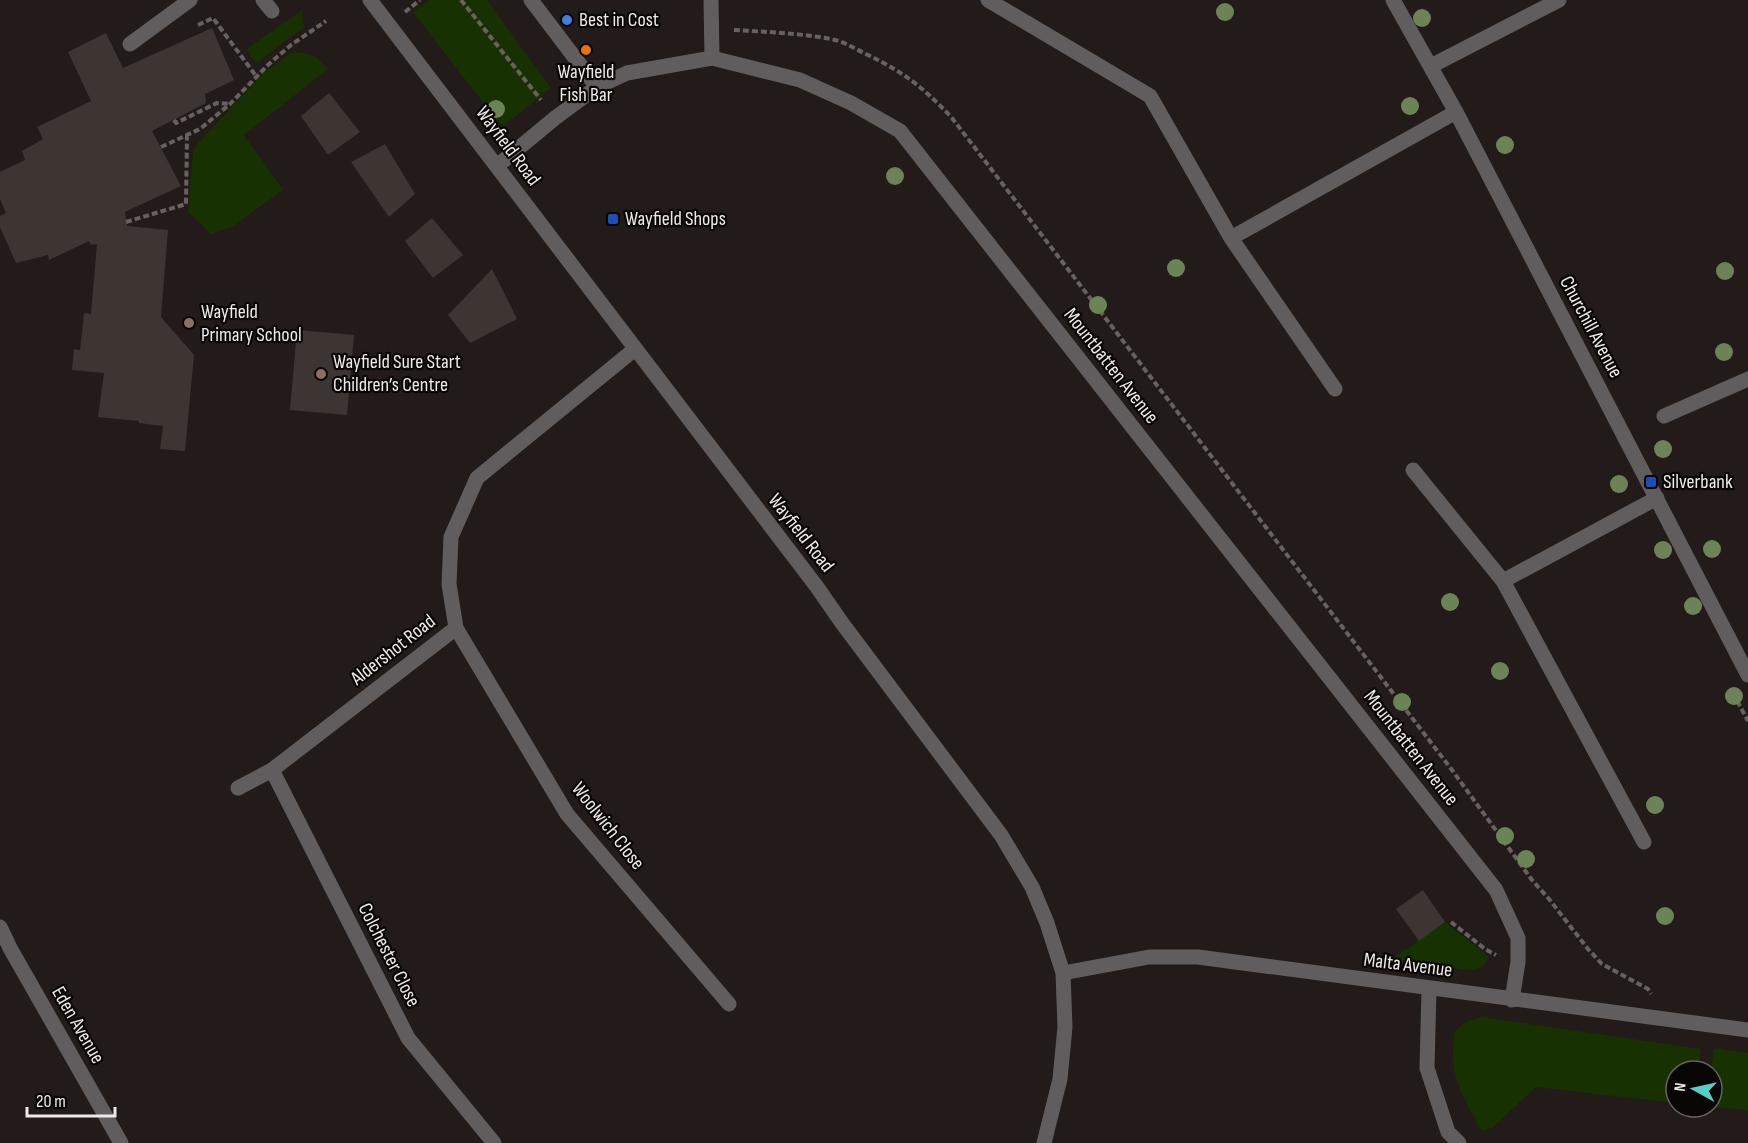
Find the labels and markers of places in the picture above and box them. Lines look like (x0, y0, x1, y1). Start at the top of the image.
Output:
place label: Best in Cost (579, 8, 659, 32)
marker: Best in Cost (560, 13, 574, 27)
marker: Wayfield Fish Bar (579, 43, 593, 57)
place label: Wayfield Fish Bar (558, 60, 614, 107)
place label: Wayfield Shops (625, 207, 726, 231)
marker: Wayfield Shops (606, 212, 620, 226)
place label: Wayfield Primary School (201, 300, 302, 347)
marker: Wayfield Primary School (182, 316, 196, 330)
place label: Wayfield Sure Start Children’s Centre (333, 350, 461, 397)
marker: Wayfield Sure Start Children’s Centre (314, 367, 328, 381)
place label: Silverbank (1663, 470, 1733, 494)
marker: Silverbank (1644, 475, 1658, 489)

